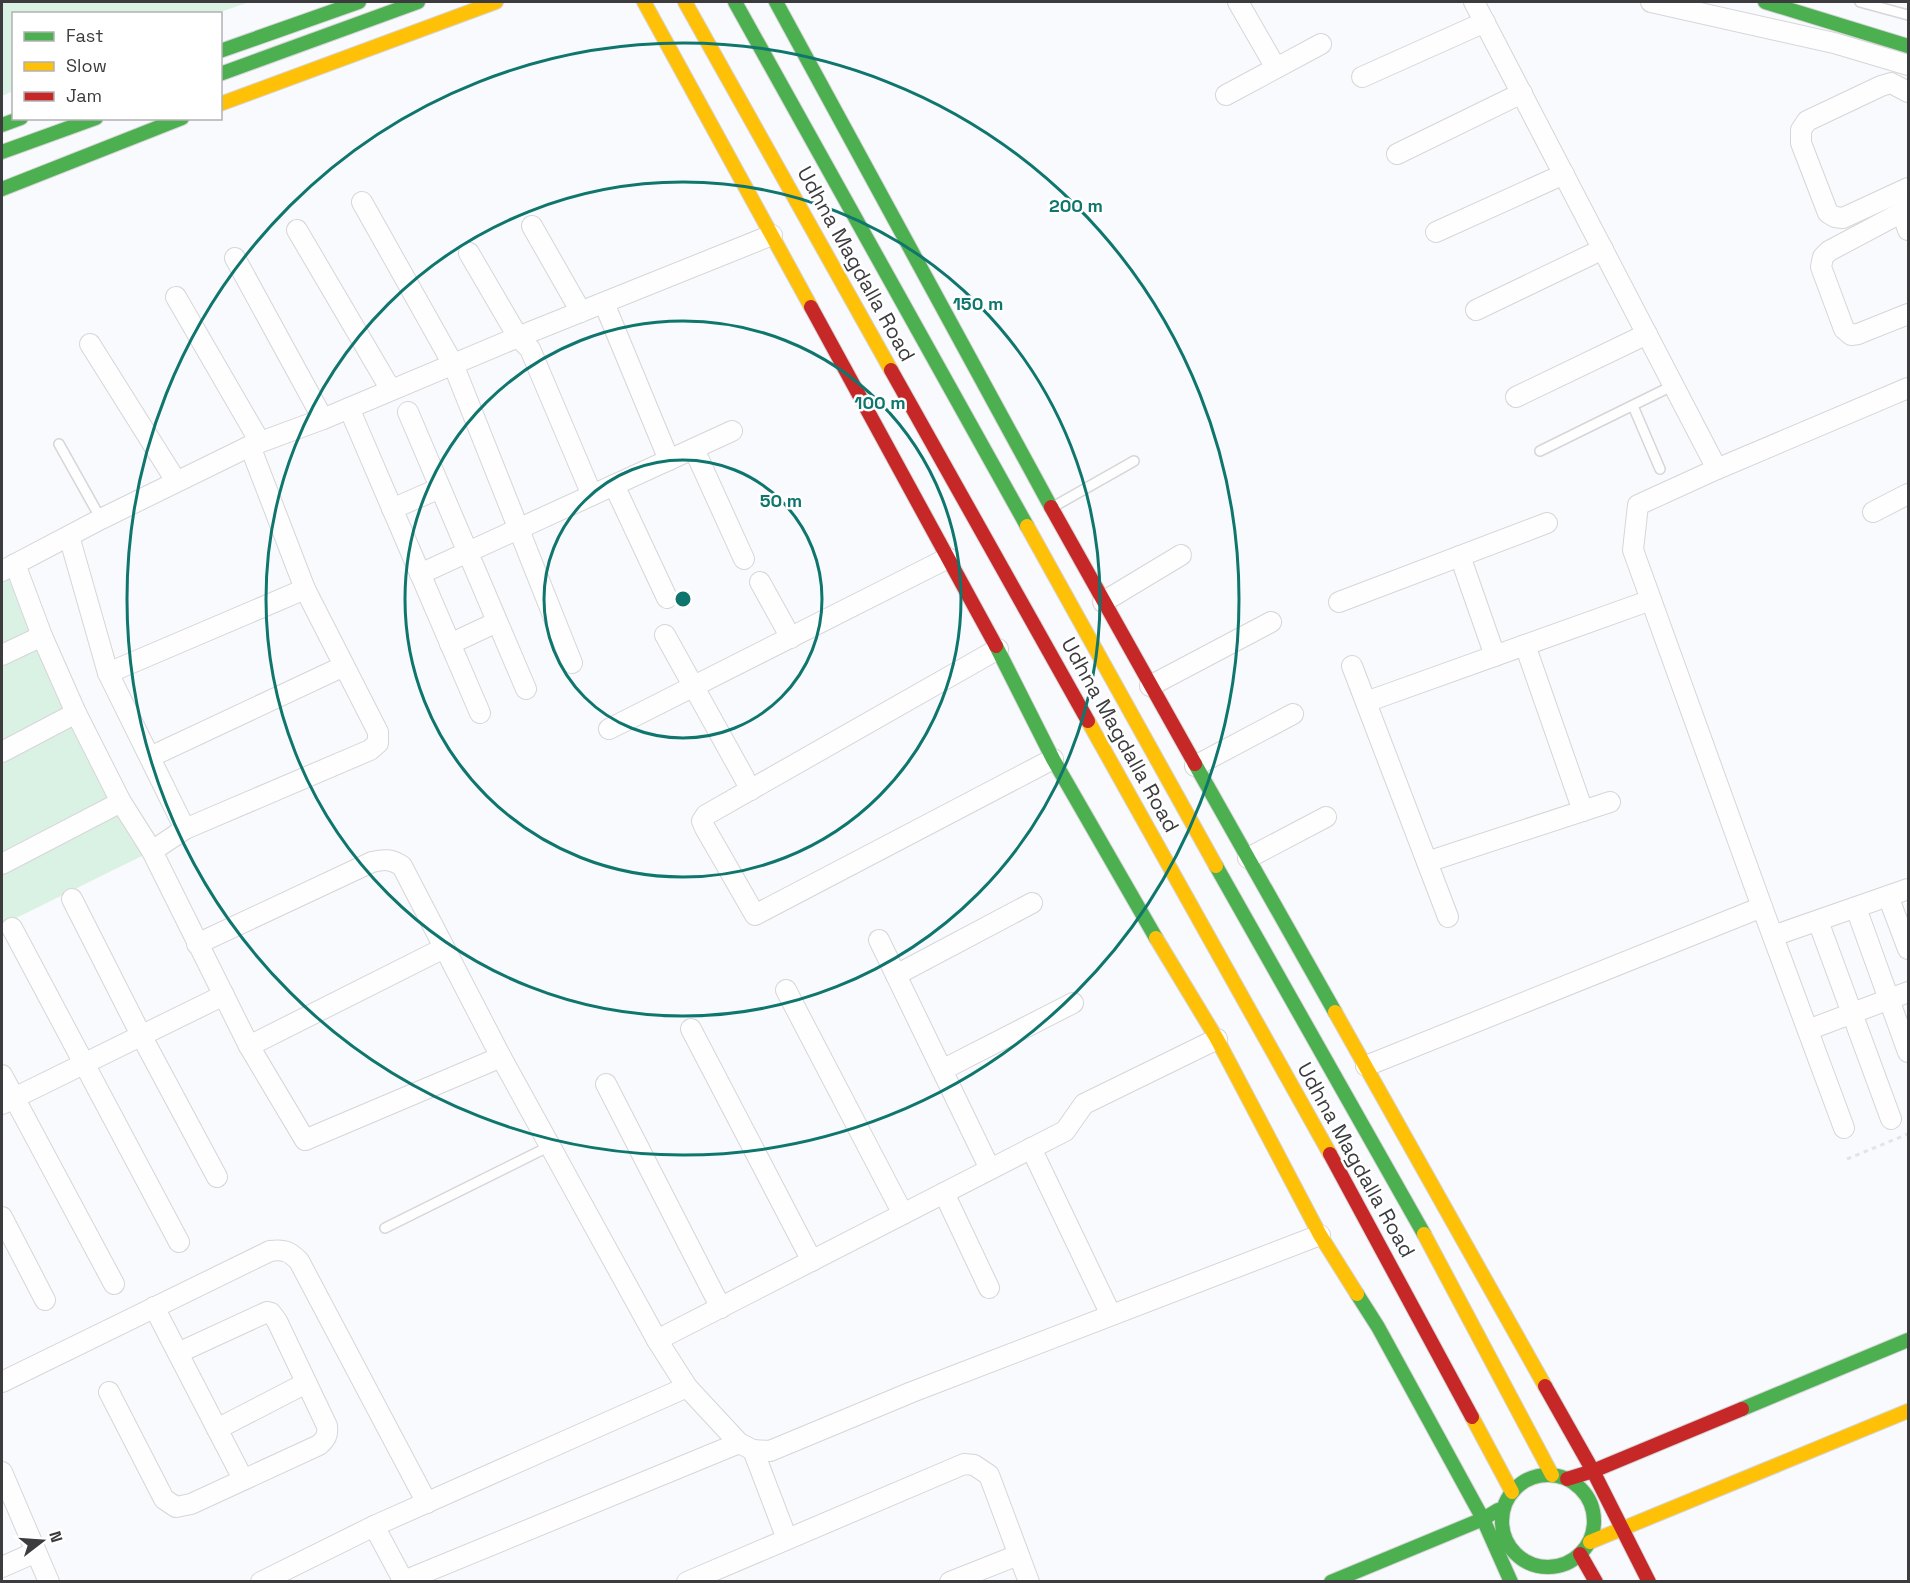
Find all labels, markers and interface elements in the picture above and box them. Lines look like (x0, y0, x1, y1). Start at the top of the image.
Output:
legend (12, 12, 222, 120)
text: Fast (66, 24, 103, 47)
text: Slow (66, 54, 107, 77)
text: Jam (66, 84, 102, 107)
street label: Udhna Magdalla Road (792, 161, 921, 366)
text: 200 m (1049, 194, 1103, 217)
text: 150 m (953, 292, 1003, 315)
text: 100 m (854, 391, 906, 414)
text: 50 m (760, 489, 802, 512)
centre of rings (673, 589, 693, 609)
street label: Udhna Magdalla Road (1056, 632, 1185, 837)
street label: Udhna Magdalla Road (1292, 1057, 1421, 1262)
north arrow (12, 1511, 72, 1571)
text: N (44, 1529, 67, 1545)

